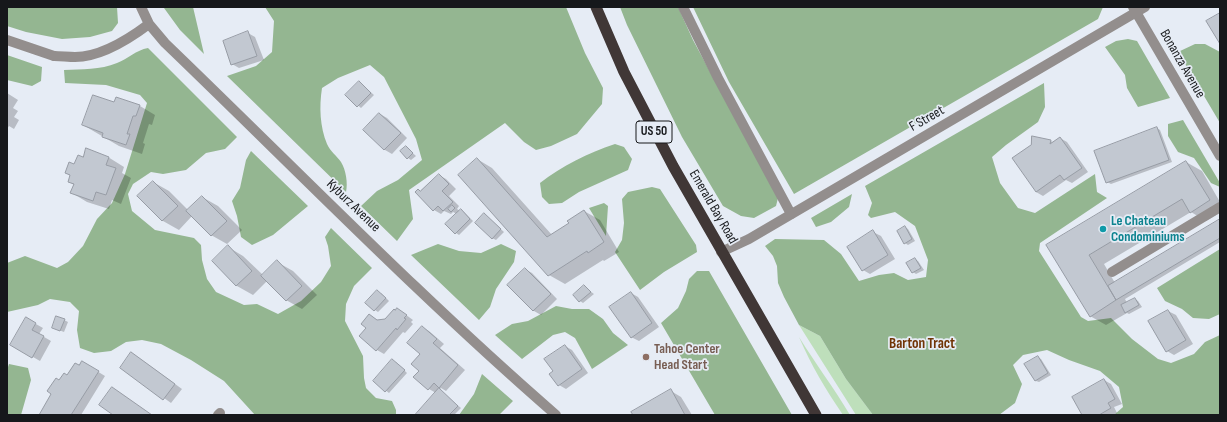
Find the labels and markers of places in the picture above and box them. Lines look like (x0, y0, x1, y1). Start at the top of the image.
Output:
place label: Le Chateau Condominiums (1111, 213, 1185, 246)
marker: Le Chateau Condominiums (1098, 224, 1108, 234)
place label: Tahoe Center Head Start (654, 341, 720, 374)
marker: Tahoe Center Head Start (641, 352, 651, 362)

